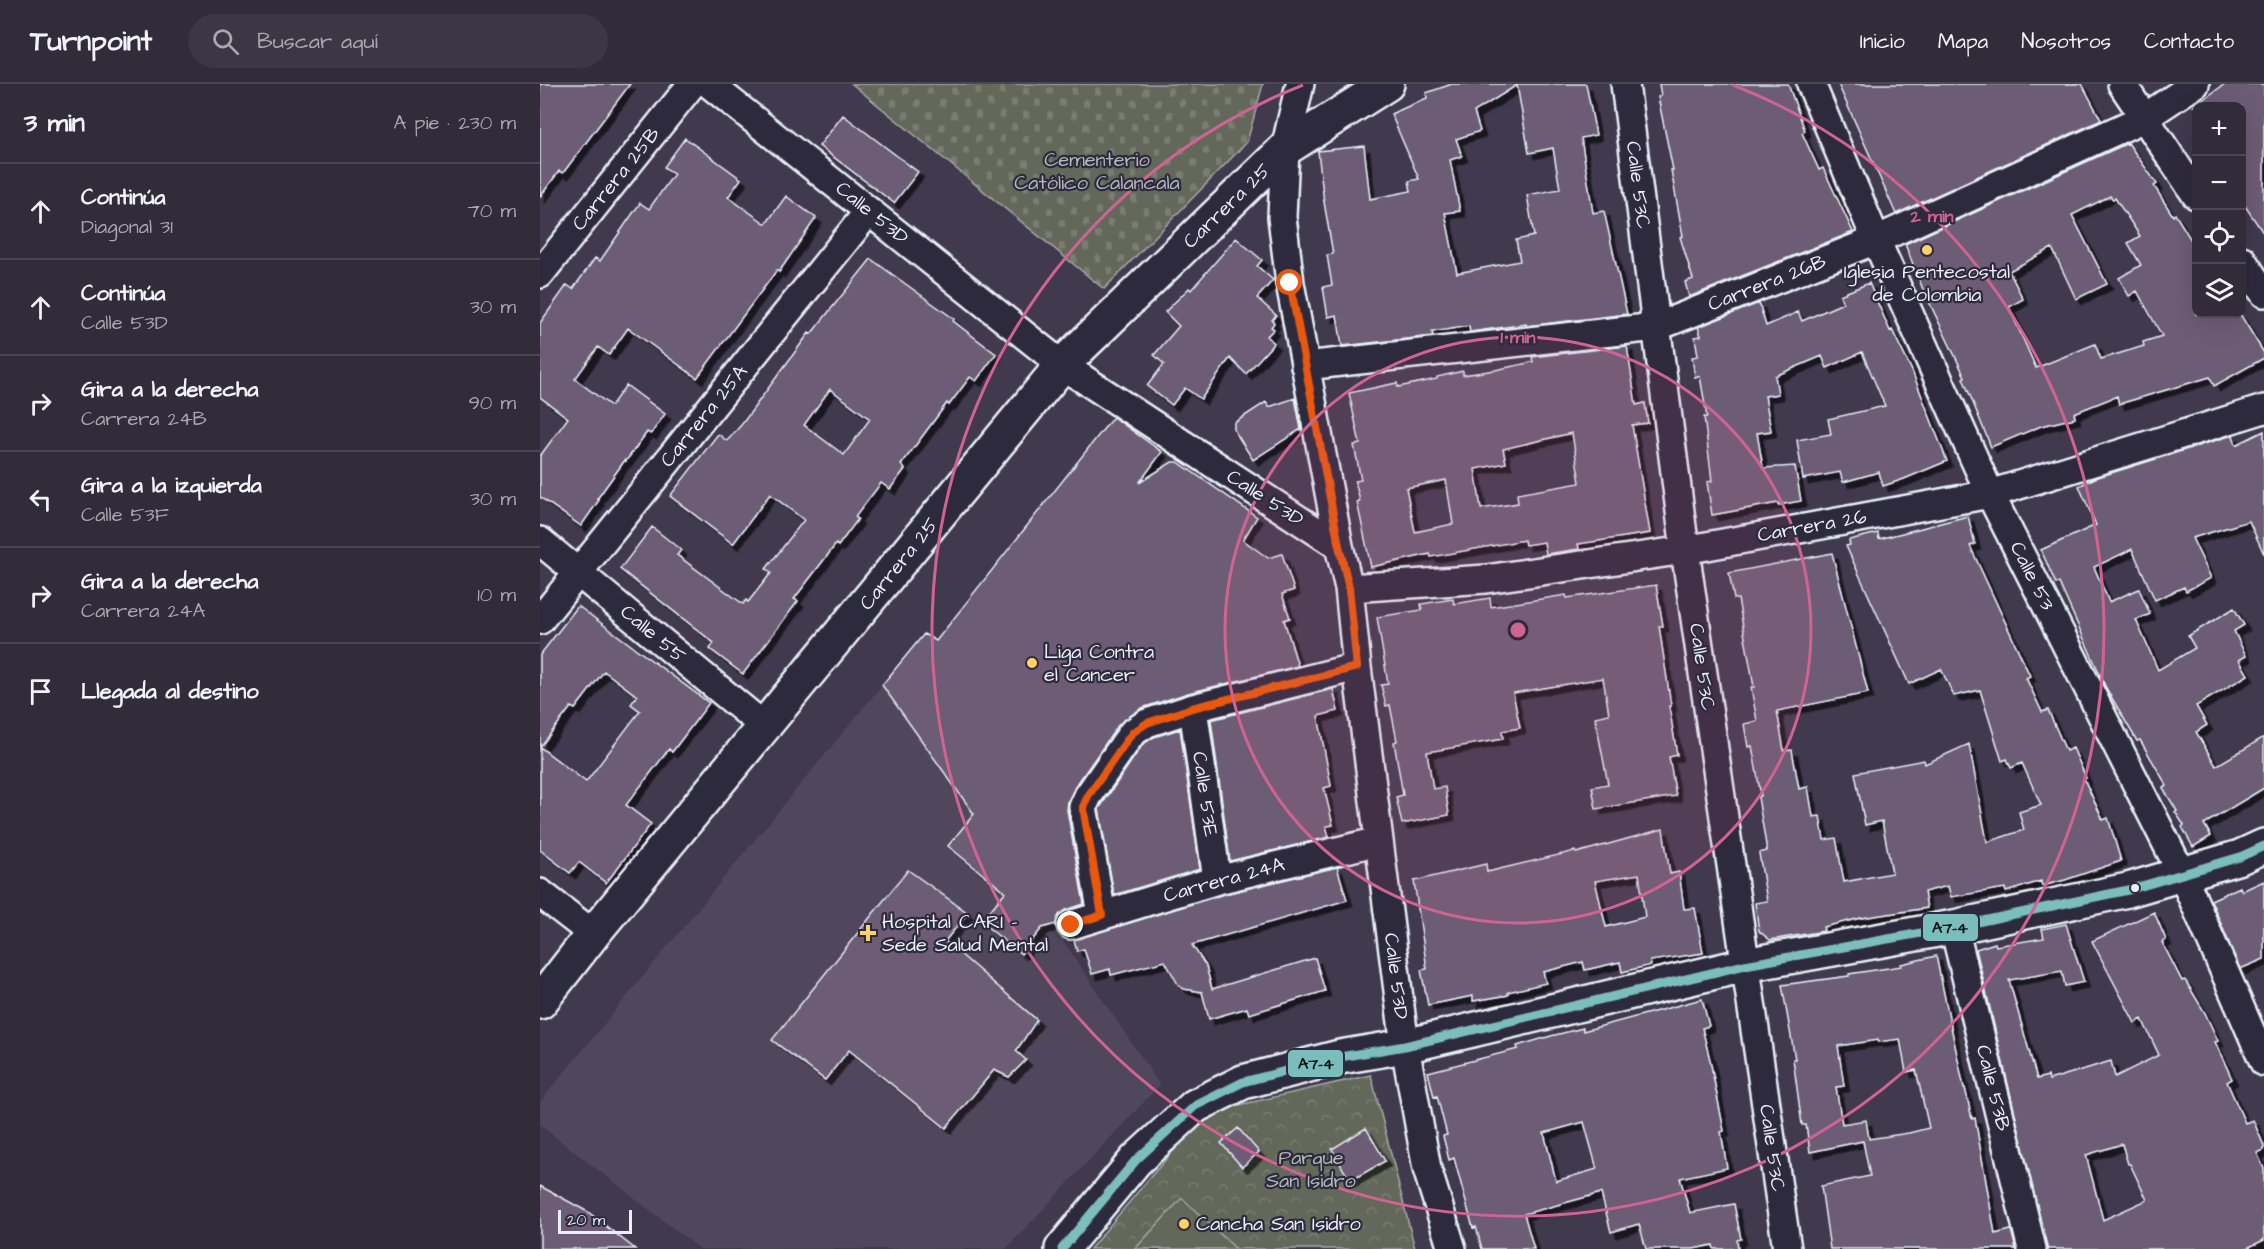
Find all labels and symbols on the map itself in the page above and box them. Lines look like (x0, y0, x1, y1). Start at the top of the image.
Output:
street label: Carrera 25B (565, 121, 667, 237)
street label: Calle 53C (1619, 140, 1657, 230)
park label: Cementerio Católico Calancala (1014, 146, 1180, 197)
street label: Carrera 25 (1177, 157, 1277, 255)
street label: Calle 53D (829, 175, 915, 251)
text: 2 min (1909, 204, 1954, 229)
marker: Iglesia Pentecostal de Colombia (1920, 243, 1934, 257)
street label: Carrera 26B (1704, 248, 1830, 318)
place label: Iglesia Pentecostal de Colombia (1844, 258, 2010, 309)
route start (1276, 269, 1302, 295)
text: 1 min (1500, 325, 1536, 350)
street label: Carrera 25A (654, 359, 754, 473)
street label: Calle 53D (1221, 463, 1309, 533)
street label: Carrera 26 (1755, 503, 1869, 549)
street label: Carrera 25 (853, 512, 945, 616)
street label: Calle 53 (2003, 537, 2061, 615)
street label: Calle 55 (614, 598, 692, 670)
centre of rings (1508, 620, 1528, 640)
street label: Calle 53C (1682, 622, 1722, 712)
place label: Liga Contra el Cancer (1044, 638, 1154, 689)
marker: Liga Contra el Cancer (1025, 656, 1039, 670)
street label: Calle 53E (1185, 750, 1225, 839)
street label: Carrera 24A (1160, 850, 1288, 910)
unlabelled marker (2129, 882, 2141, 894)
place label: Hospital CARI - Sede Salud Mental (882, 908, 1048, 959)
route end (1057, 911, 1083, 937)
line badge: A7-4 (1922, 913, 1979, 942)
text: A7-4 (1932, 917, 1968, 939)
marker: Hospital CARI - Sede Salud Mental (859, 924, 877, 942)
street label: Calle 53D (1377, 931, 1415, 1021)
street label: Calle 53B (1969, 1042, 2017, 1134)
line badge: A7-4 (1287, 1049, 1344, 1078)
text: A7-4 (1298, 1053, 1334, 1075)
street label: Calle 53C (1752, 1103, 1792, 1193)
park label: Parque San Isidro (1266, 1144, 1356, 1195)
scale bar (558, 1207, 632, 1234)
place label: Cancha San Isidro (1196, 1210, 1361, 1238)
marker: Cancha San Isidro (1177, 1217, 1191, 1231)

